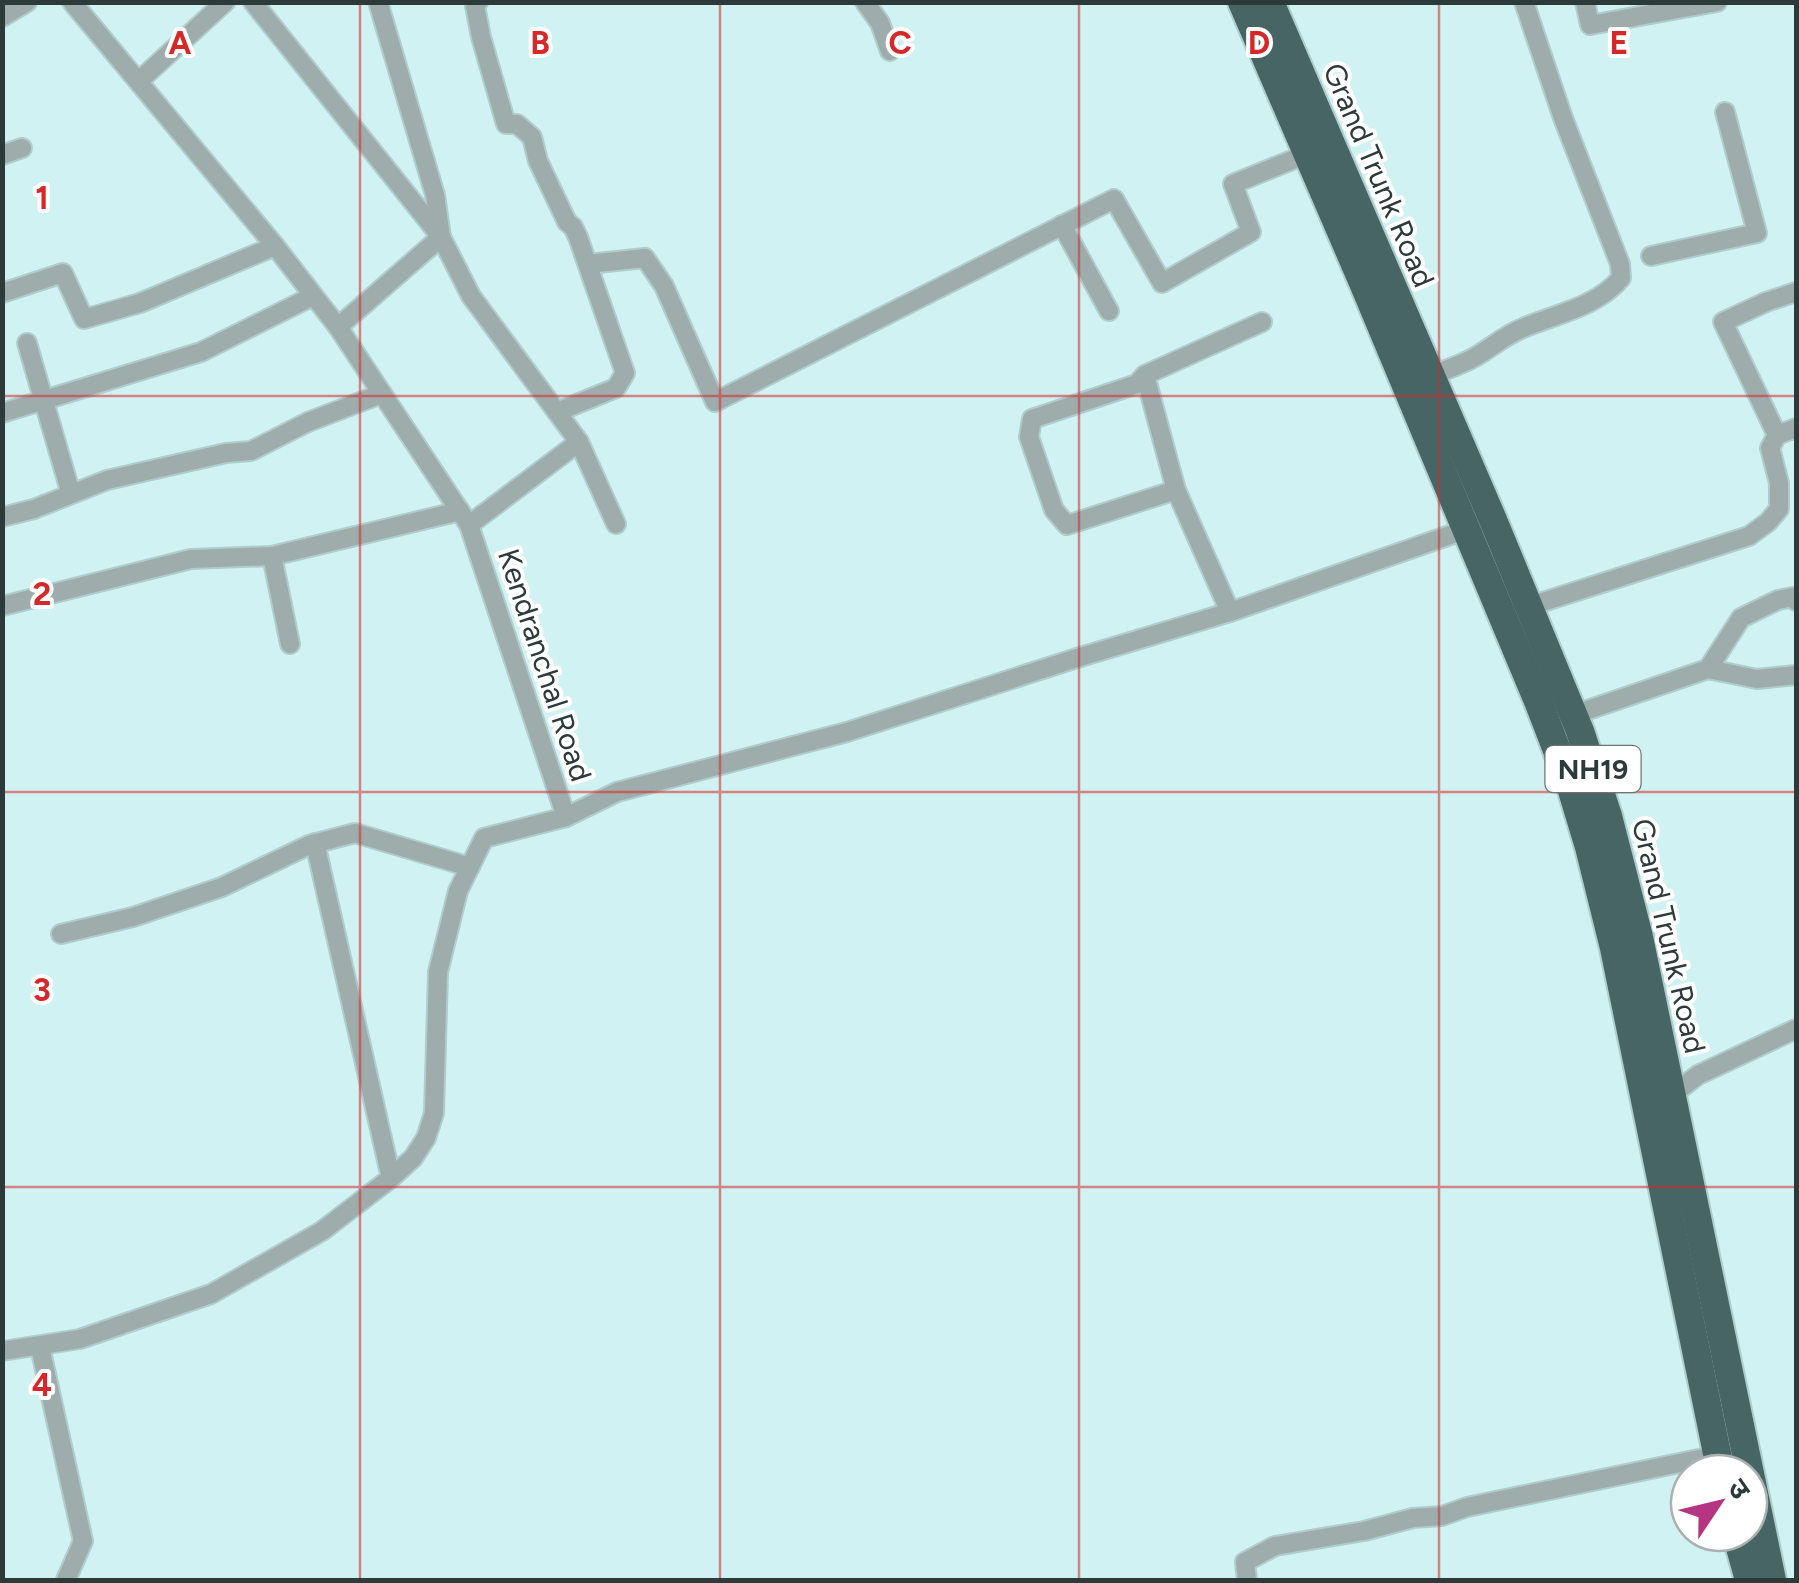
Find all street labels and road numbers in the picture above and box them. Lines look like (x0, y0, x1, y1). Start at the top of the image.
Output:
street label: Grand Trunk Road (1315, 57, 1443, 293)
street label: Kendranchal Road (490, 544, 600, 786)
road number: NH19 (1546, 746, 1640, 792)
street label: Grand Trunk Road (1624, 815, 1714, 1057)

